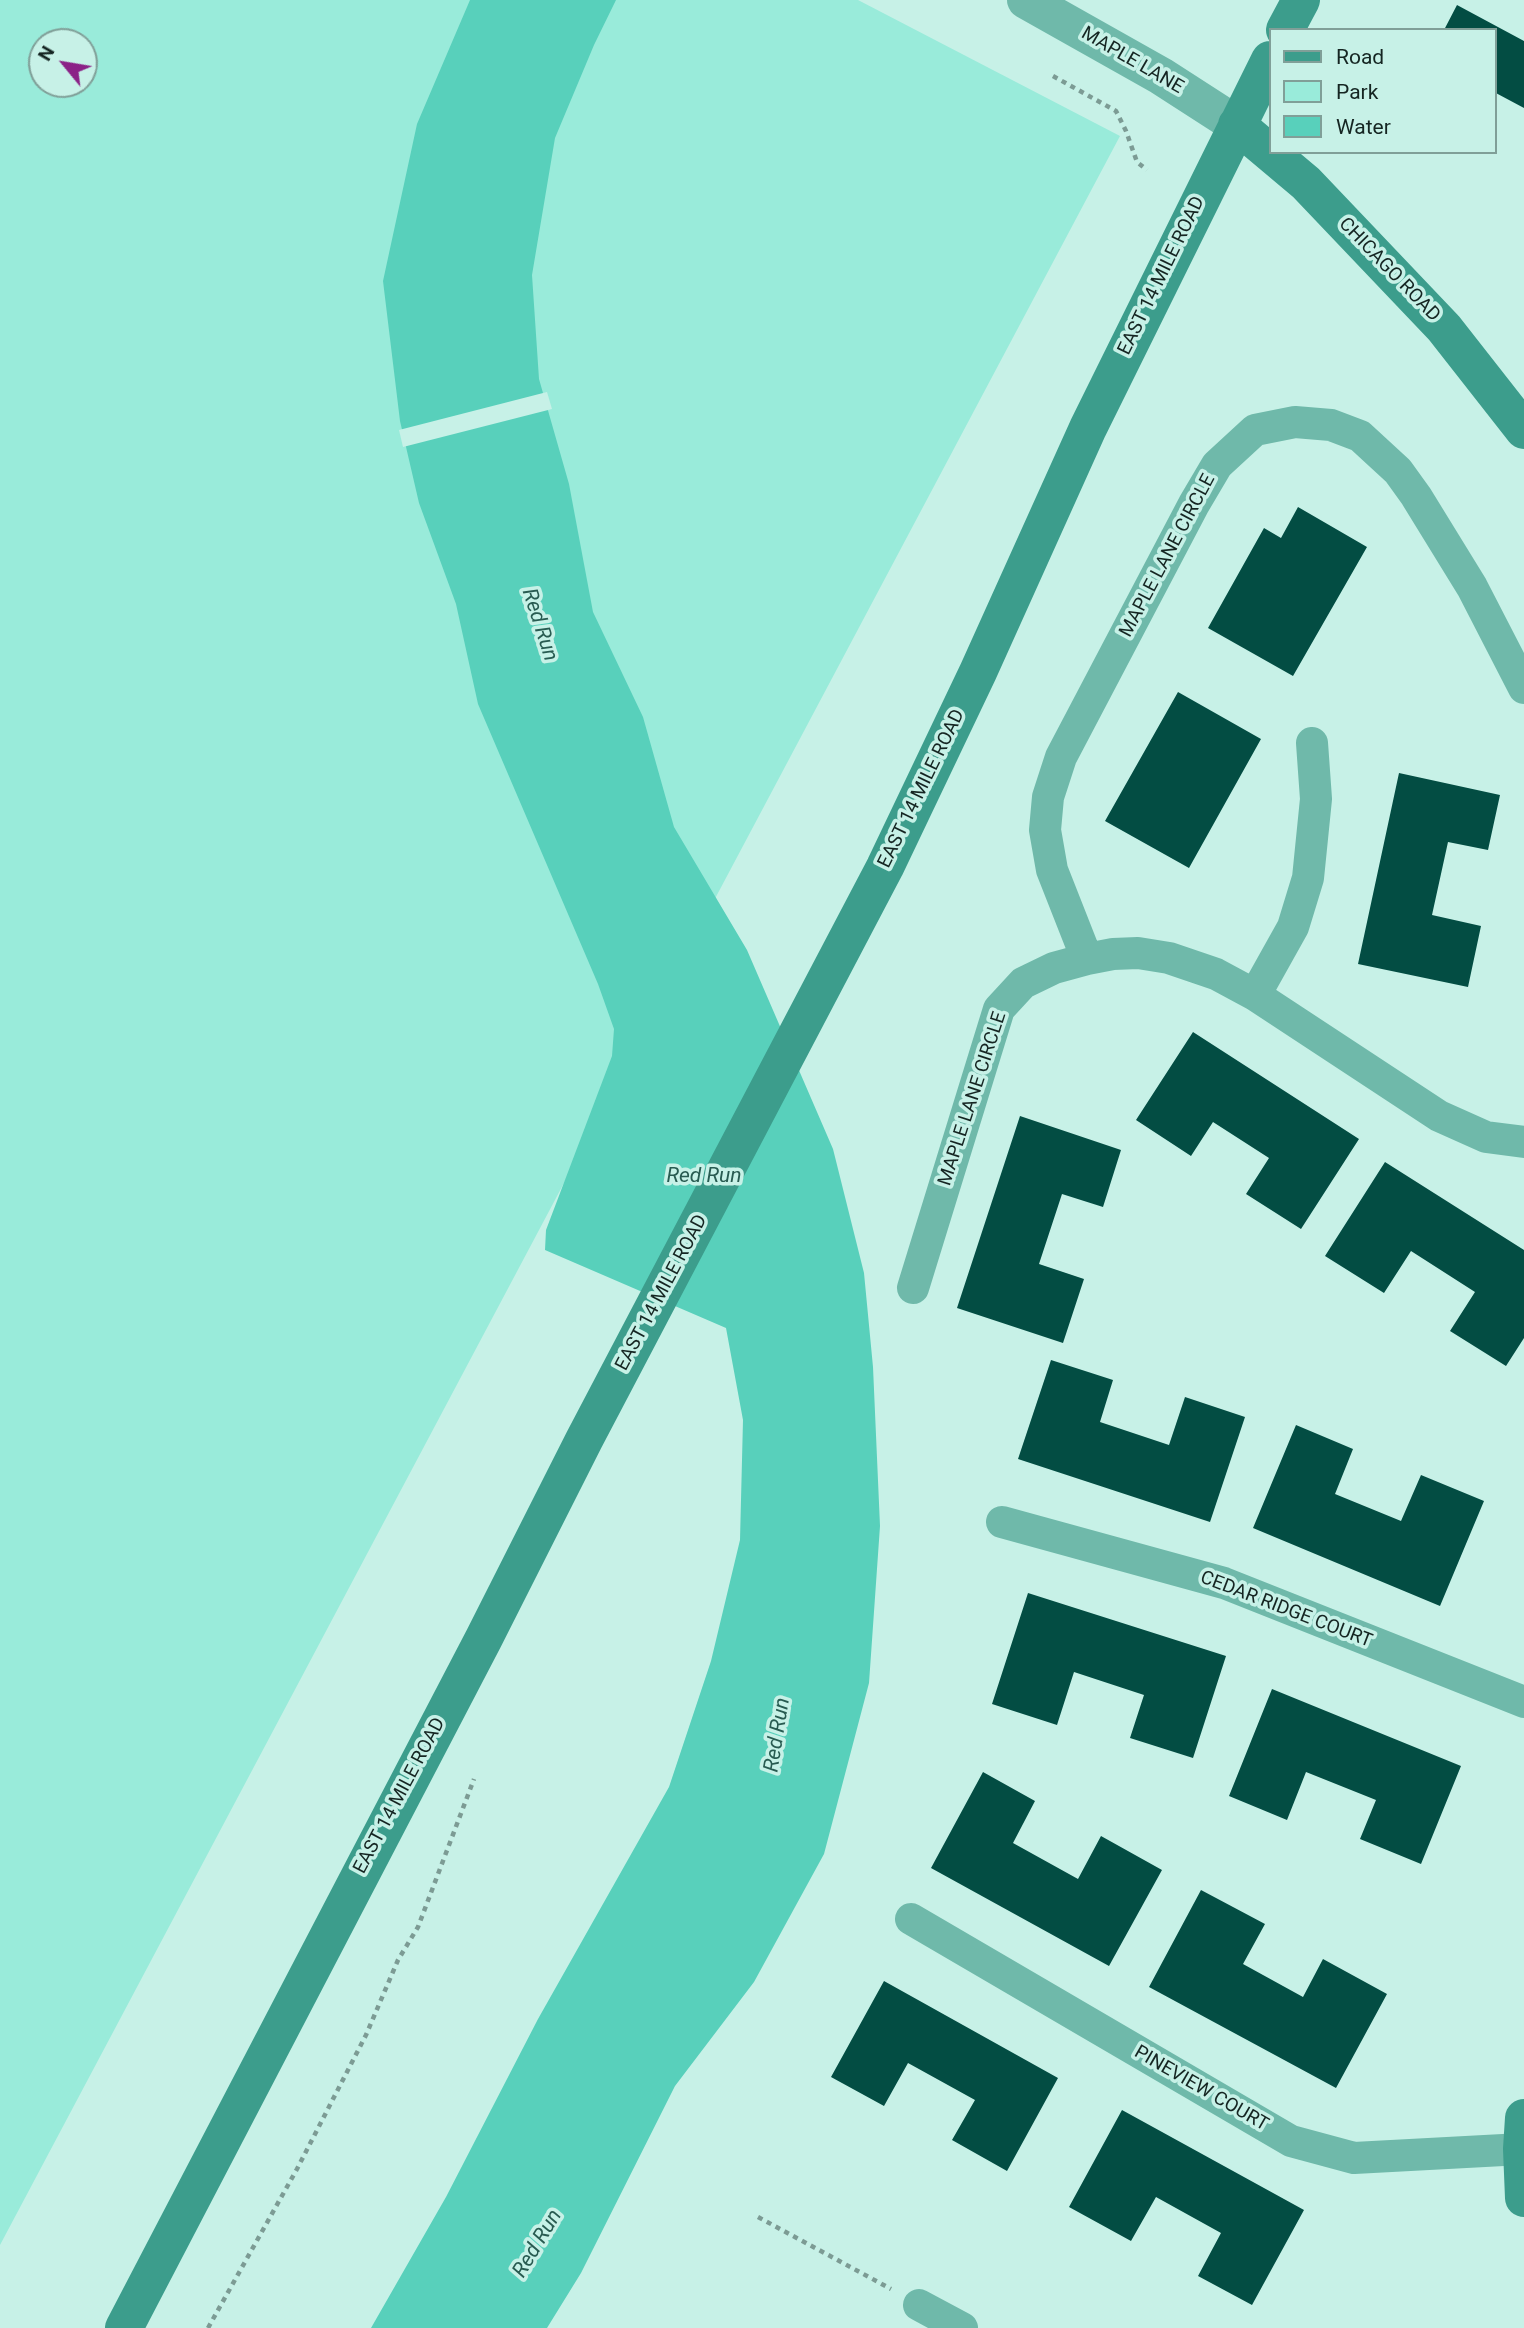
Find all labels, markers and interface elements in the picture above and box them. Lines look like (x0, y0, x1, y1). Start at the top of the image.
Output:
street label: MAPLE LANE (1077, 23, 1187, 99)
north arrow (28, 28, 98, 98)
legend (1268, 28, 1496, 154)
text: N (33, 42, 59, 65)
text: Road (1336, 45, 1384, 69)
text: Park (1336, 80, 1378, 104)
text: Water (1336, 115, 1391, 139)
street label: EAST 14 MILE ROAD (1114, 193, 1210, 359)
street label: CHICAGO ROAD (1334, 213, 1444, 327)
street label: MAPLE LANE CIRCLE (1115, 471, 1221, 641)
water label: Red Run (515, 585, 563, 665)
street label: EAST 14 MILE ROAD (874, 706, 970, 872)
street label: MAPLE LANE CIRCLE (934, 1009, 1012, 1189)
water label: Red Run (666, 1164, 742, 1190)
street label: EAST 14 MILE ROAD (611, 1211, 713, 1375)
street label: CEDAR RIDGE COURT (1197, 1567, 1375, 1653)
water label: Red Run (760, 1696, 796, 1774)
street label: EAST 14 MILE ROAD (349, 1714, 451, 1878)
street label: PINEVIEW COURT (1130, 2041, 1272, 2137)
water label: Red Run (508, 2205, 568, 2283)

